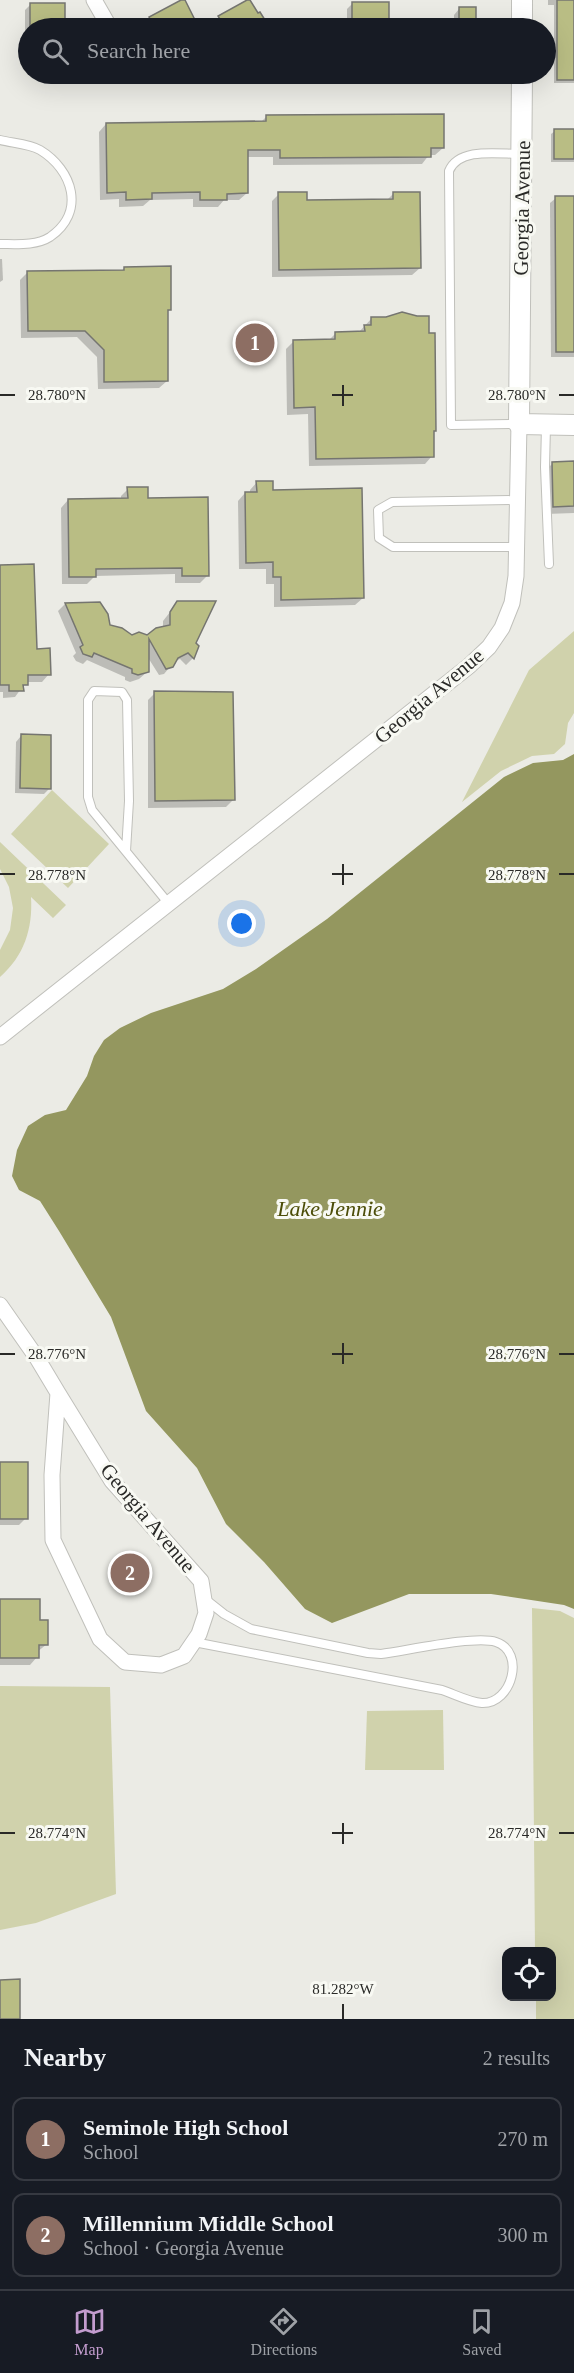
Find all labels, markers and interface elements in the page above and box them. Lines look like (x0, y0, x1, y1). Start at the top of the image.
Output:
search box (18, 18, 556, 84)
icon: search (39, 35, 72, 68)
text: Search here (87, 38, 190, 63)
street label: Georgia Avenue (509, 140, 535, 276)
pin: 1 (236, 320, 274, 366)
text: 28.780°N (28, 387, 86, 403)
text: 28.780°N (488, 387, 546, 403)
street label: Georgia Avenue (370, 643, 488, 749)
text: 28.778°N (28, 867, 86, 883)
text: 28.778°N (488, 867, 546, 883)
your location (227, 909, 256, 938)
water label: Lake Jennie (276, 1196, 383, 1221)
text: 28.776°N (28, 1346, 86, 1362)
text: 28.776°N (488, 1346, 546, 1362)
street label: Georgia Avenue (95, 1459, 201, 1577)
pin: 2 (110, 1550, 150, 1596)
text: 28.774°N (28, 1825, 86, 1841)
text: 28.774°N (488, 1825, 546, 1841)
map controls (502, 1947, 556, 2001)
button: locate (502, 1947, 556, 2001)
text: 81.282°W (312, 1981, 375, 1997)
text: Nearby (24, 2043, 106, 2072)
text: 2 results (483, 2047, 550, 2069)
text: Seminole High School (83, 2115, 288, 2140)
text: 1 (41, 2128, 51, 2150)
text: 270 m (497, 2128, 548, 2150)
text: School (83, 2141, 139, 2163)
text: Millennium Middle School (83, 2211, 334, 2236)
text: 2 (41, 2224, 51, 2246)
text: 300 m (497, 2224, 548, 2246)
text: School · Georgia Avenue (83, 2237, 284, 2259)
tab: Map (73, 2305, 106, 2359)
tab: Directions (251, 2305, 317, 2359)
tab: Saved (462, 2305, 501, 2359)

